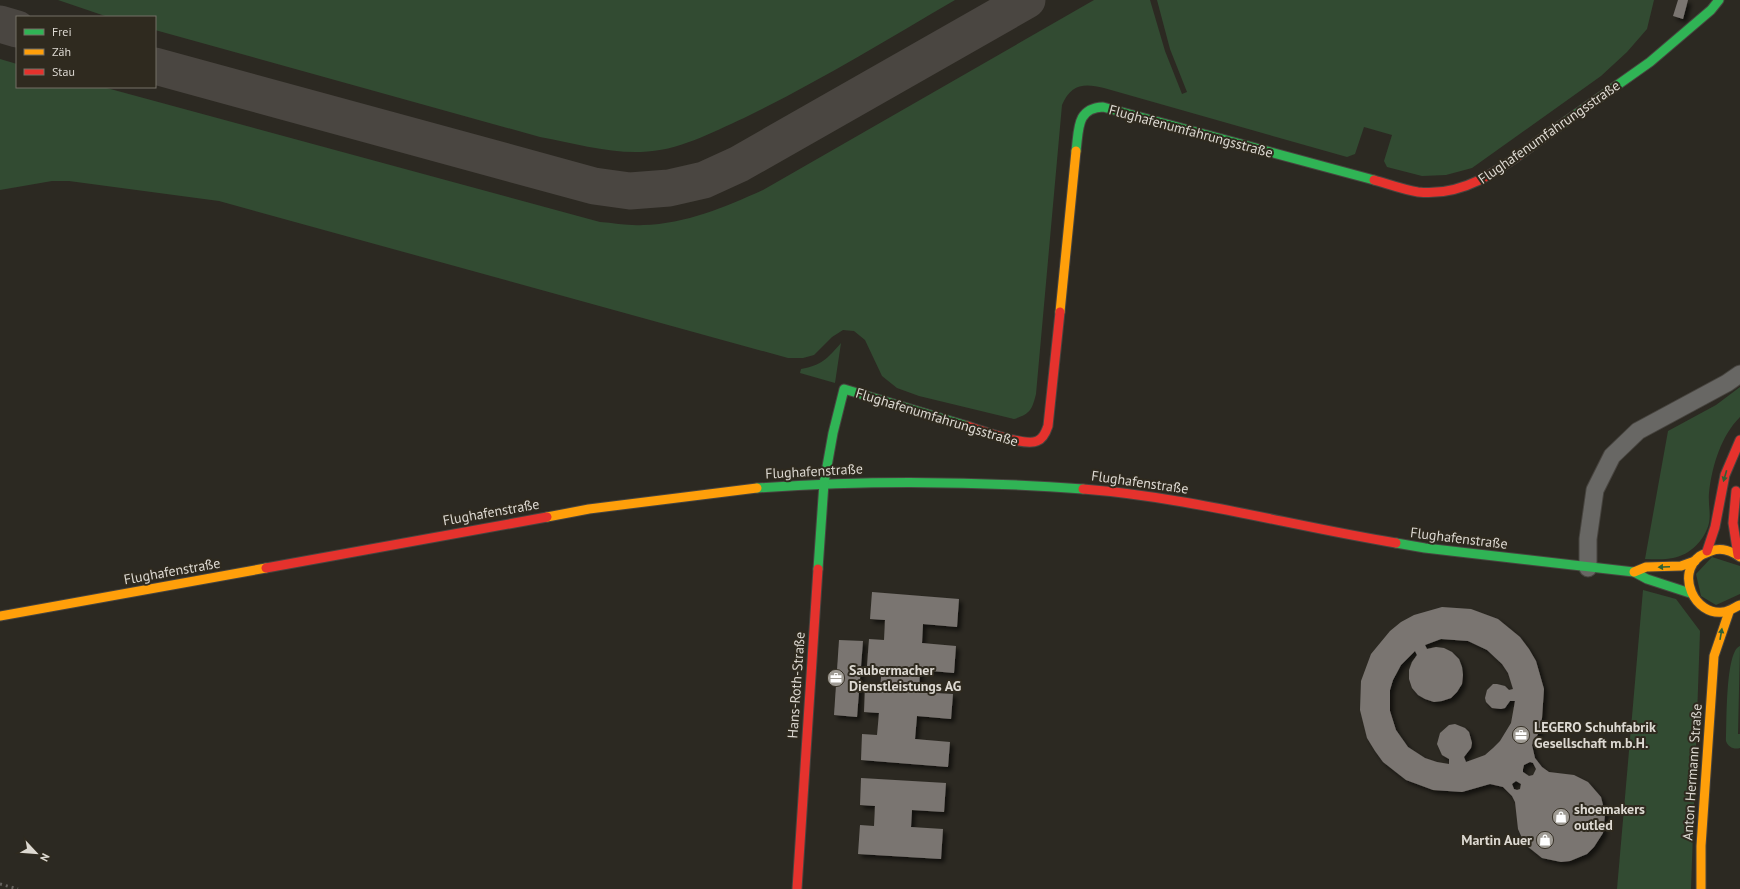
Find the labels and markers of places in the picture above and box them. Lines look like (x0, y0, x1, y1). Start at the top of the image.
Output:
place label: Saubermacher Dienstleistungs AG (849, 661, 961, 695)
office icon: Saubermacher Dienstleistungs AG (826, 668, 846, 688)
place label: LEGERO Schuhfabrik Gesellschaft m.b.H. (1534, 718, 1656, 752)
office icon: LEGERO Schuhfabrik Gesellschaft m.b.H. (1511, 725, 1531, 745)
place label: shoemakers outled (1574, 800, 1645, 834)
shop icon: shoemakers outled (1551, 807, 1571, 827)
shop icon: Martin Auer (1535, 830, 1555, 850)
place label: Martin Auer (1461, 831, 1532, 849)

